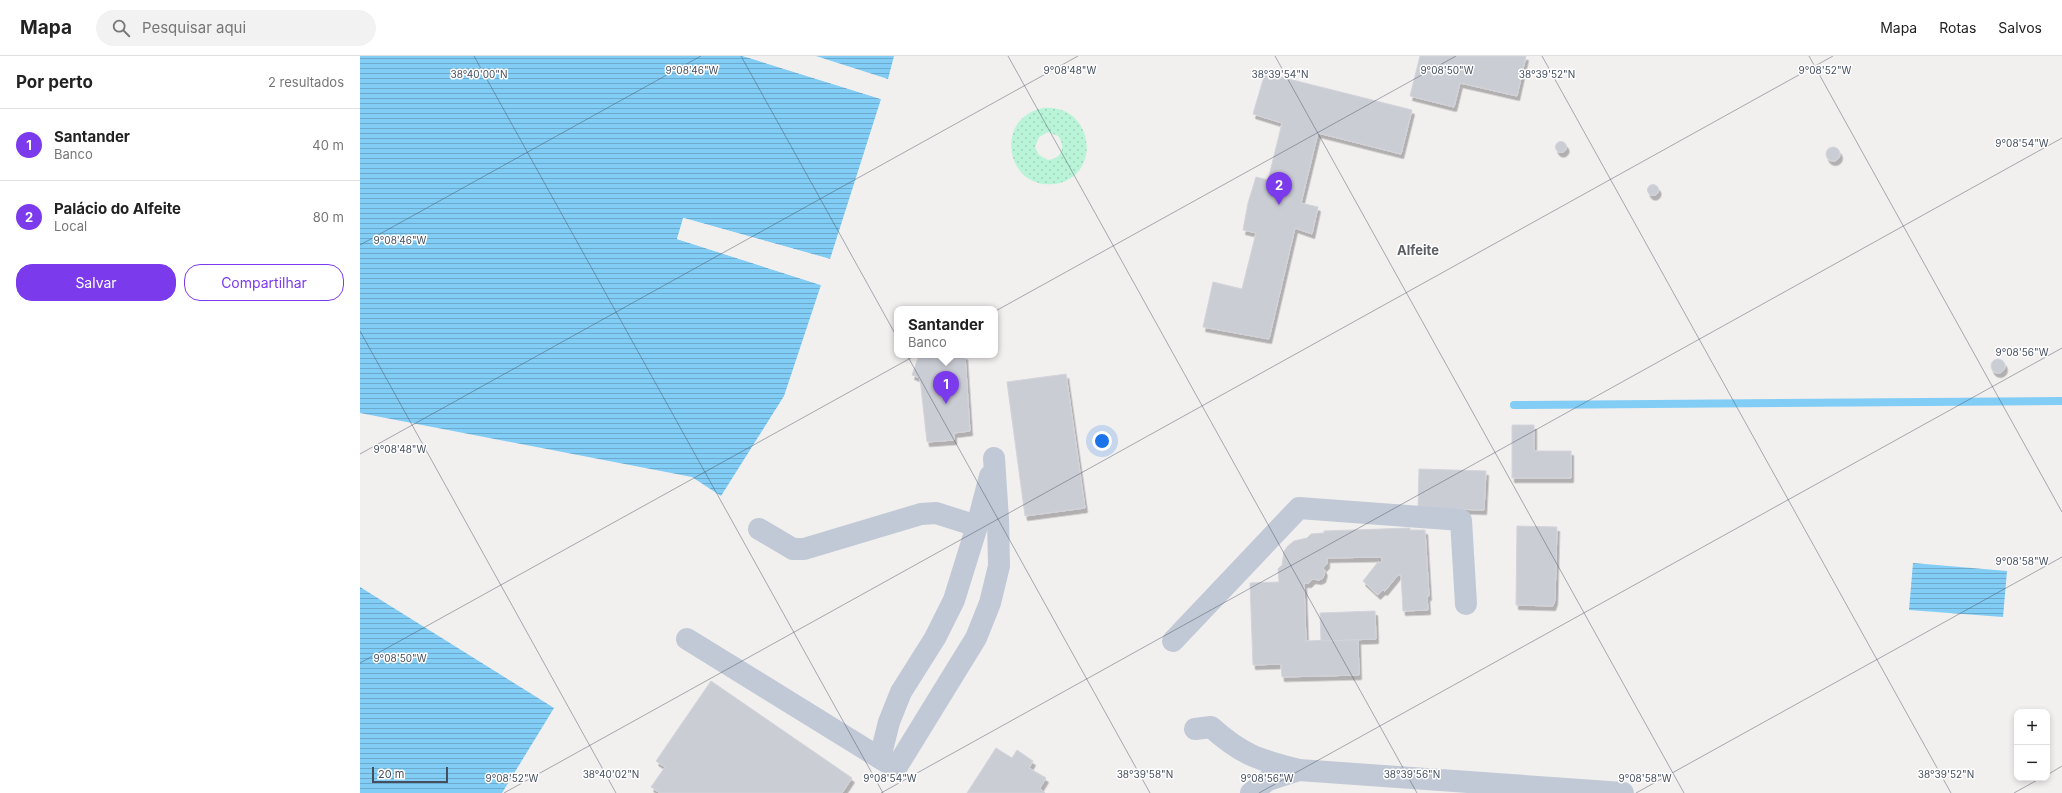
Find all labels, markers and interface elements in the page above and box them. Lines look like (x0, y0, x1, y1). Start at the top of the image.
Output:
search box (96, 10, 376, 46)
text: Mapa (20, 16, 72, 39)
icon: search (110, 17, 132, 39)
text: Pesquisar aqui (142, 18, 246, 37)
text: Mapa (1880, 19, 1917, 36)
text: Rotas (1939, 19, 1976, 36)
text: Salvos (1998, 19, 2042, 36)
text: 9°08'46"W (666, 64, 719, 76)
text: 9°08'48"W (1044, 64, 1097, 76)
text: 9°08'50"W (1420, 64, 1474, 76)
text: 9°08'52"W (1799, 64, 1852, 76)
text: 38°40'00"N (451, 68, 507, 80)
text: 38°39'54"N (1252, 68, 1308, 80)
text: 38°39'52"N (1519, 68, 1575, 80)
text: Por perto (16, 72, 93, 92)
text: 2 resultados (268, 74, 344, 90)
text: Santander (54, 127, 130, 146)
text: 1 (26, 137, 32, 153)
text: 40 m (312, 137, 344, 153)
text: 9°08'54"W (1995, 137, 2049, 149)
text: Banco (54, 146, 93, 162)
pin: 2 (1266, 172, 1292, 205)
text: Palácio do Alfeite (54, 199, 181, 218)
text: 2 (25, 209, 33, 225)
text: 80 m (313, 209, 344, 225)
text: Local (54, 218, 87, 234)
text: 9°08'46"W (374, 234, 427, 246)
district label: Alfeite (1397, 242, 1439, 258)
button: Salvar (16, 264, 176, 301)
button: Compartilhar (184, 264, 344, 301)
popup (894, 306, 998, 358)
text: Santander (908, 315, 984, 334)
text: Banco (908, 334, 947, 350)
text: 9°08'56"W (1995, 346, 2049, 358)
pin: 1 (933, 371, 959, 404)
your location (1092, 431, 1112, 451)
text: 9°08'48"W (374, 443, 427, 455)
text: 9°08'58"W (1995, 555, 2049, 567)
text: 9°08'50"W (373, 652, 427, 664)
map controls (2014, 709, 2050, 781)
button: + (2014, 709, 2050, 745)
button: − (2014, 745, 2050, 781)
scale bar (372, 765, 448, 784)
text: 20 m (378, 767, 404, 781)
text: 38°40'02"N (583, 768, 639, 780)
text: 38°39'58"N (1117, 768, 1173, 780)
text: 38°39'56"N (1384, 768, 1440, 780)
text: 38°39'52"N (1918, 768, 1974, 780)
text: 9°08'52"W (486, 772, 539, 784)
text: 9°08'54"W (863, 772, 917, 784)
text: 9°08'56"W (1240, 772, 1294, 784)
text: 9°08'58"W (1618, 772, 1672, 784)

